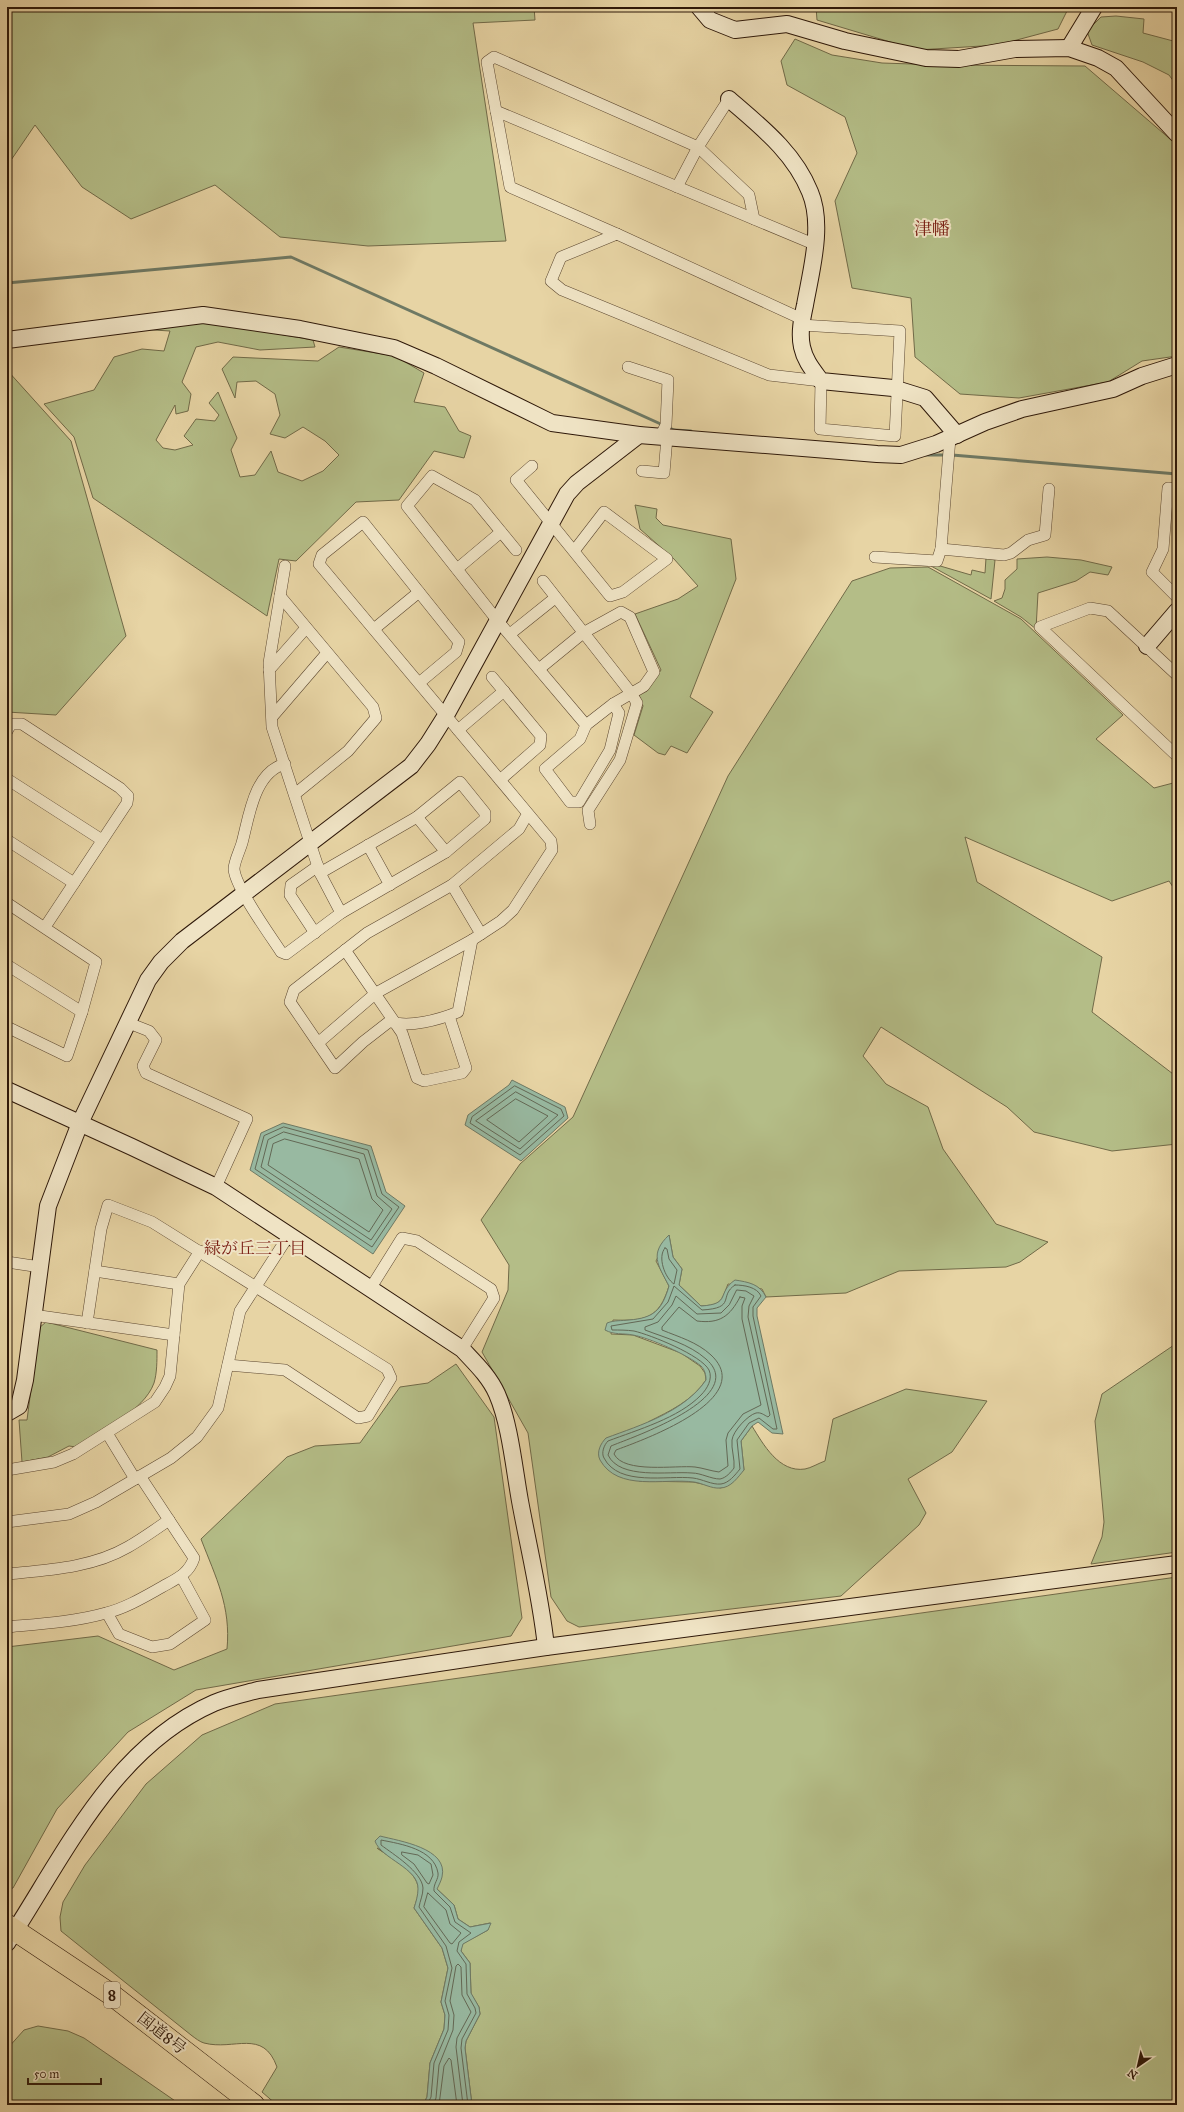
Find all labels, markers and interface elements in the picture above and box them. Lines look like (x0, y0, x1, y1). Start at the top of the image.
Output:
district label: 津幡 (914, 218, 950, 240)
district label: 緑が丘三丁目 (204, 1238, 306, 1259)
road number: 8 (104, 1982, 120, 2008)
street label: 国道8号 (134, 2008, 190, 2058)
north arrow (1118, 2046, 1158, 2086)
scale bar (28, 2060, 101, 2086)
text: N (1125, 2066, 1140, 2082)
text: 50 m (34, 2067, 59, 2081)

